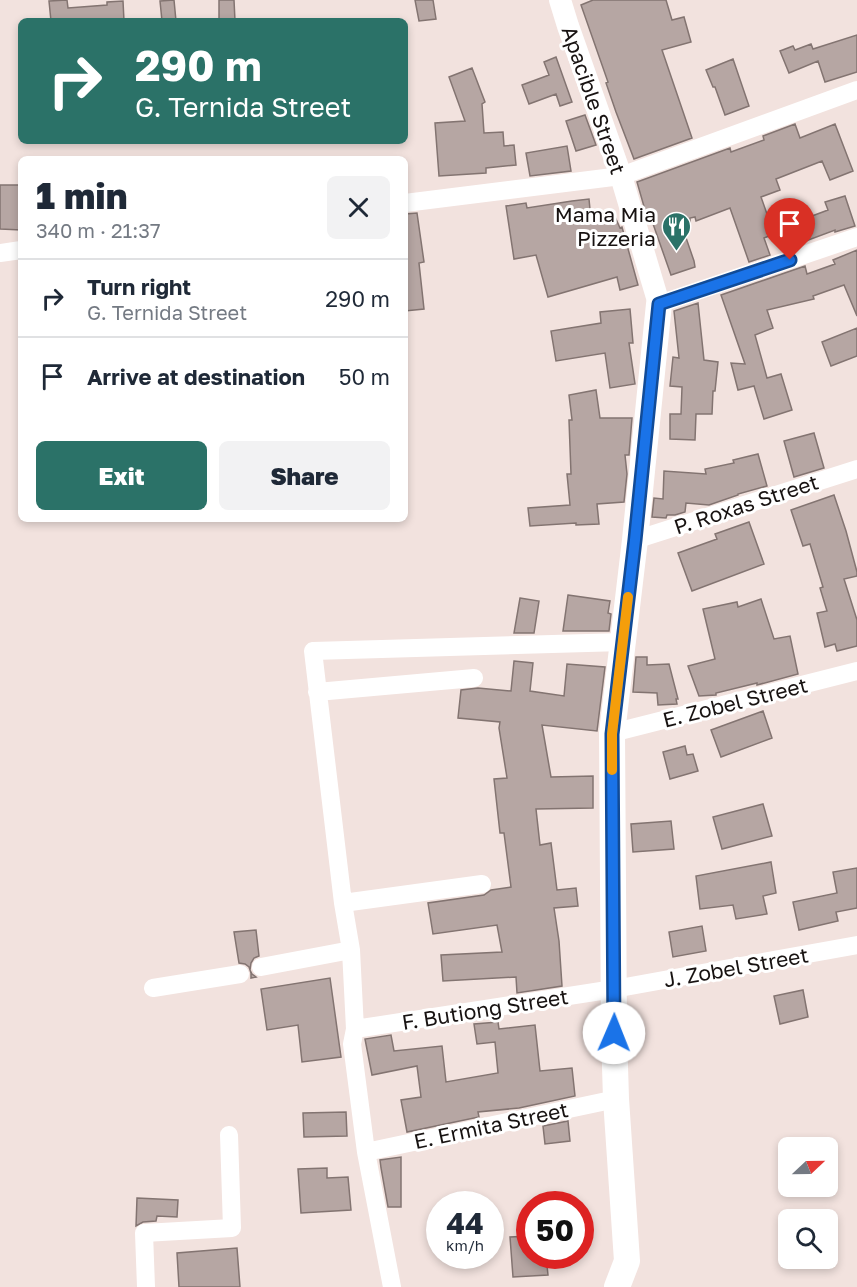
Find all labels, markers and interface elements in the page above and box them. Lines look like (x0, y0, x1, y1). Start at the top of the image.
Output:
street label: Apacible Street (556, 23, 632, 177)
text: 290 m (135, 40, 262, 90)
icon: right (36, 42, 114, 120)
text: G. Ternida Street (135, 91, 351, 123)
text: 1 min (36, 174, 127, 217)
button: close (327, 176, 390, 239)
pin (764, 198, 815, 260)
place label: Mama Mia Pizzeria (555, 201, 656, 251)
icon: arrive (773, 207, 806, 240)
restaurant icon: Mama Mia Pizzeria (661, 210, 693, 252)
text: 340 m · 21:37 (36, 218, 161, 242)
text: Turn right (87, 273, 191, 300)
icon: right (36, 282, 69, 315)
text: 290 m (325, 285, 390, 312)
text: G. Ternida Street (87, 300, 247, 324)
icon: arrive (36, 360, 69, 393)
text: Arrive at destination (87, 363, 305, 390)
text: 50 m (339, 363, 390, 390)
button: Exit (36, 441, 207, 510)
button: Share (219, 441, 390, 510)
street label: P. Roxas Street (670, 468, 822, 540)
street label: E. Zobel Street (660, 671, 810, 733)
street label: J. Zobel Street (662, 941, 810, 993)
street label: F. Butiong Street (400, 983, 570, 1035)
position arrow (582, 1001, 646, 1065)
street label: E. Ermita Street (411, 1096, 571, 1154)
north arrow (778, 1137, 838, 1197)
map controls (778, 1137, 838, 1269)
speed limit sign: 50 (516, 1191, 594, 1269)
text: 44 (446, 1205, 484, 1241)
button: search (778, 1209, 838, 1269)
text: km/h (446, 1236, 484, 1254)

